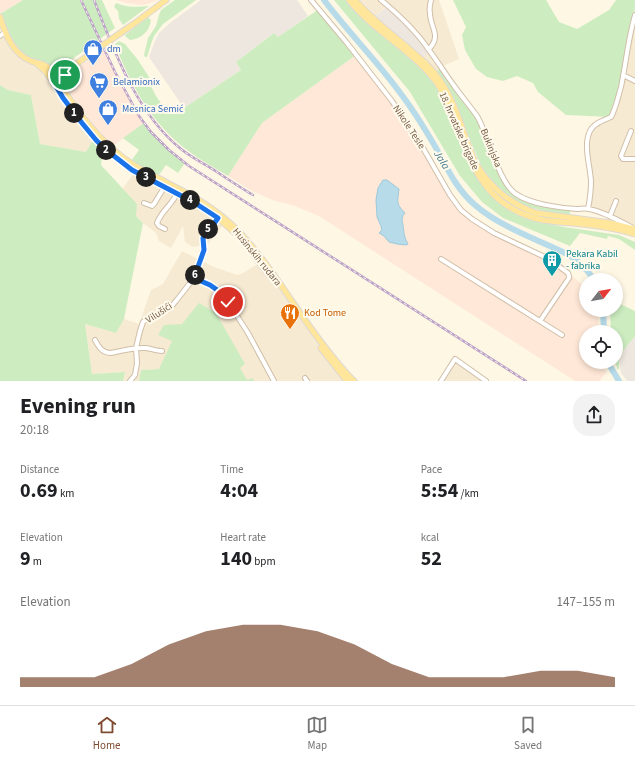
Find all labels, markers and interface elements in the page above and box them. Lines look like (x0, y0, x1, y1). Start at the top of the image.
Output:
shop icon: dm (82, 38, 104, 66)
place label: dm (107, 42, 121, 56)
pin (48, 58, 82, 92)
icon: arrive (54, 64, 76, 86)
supermarket icon: Belamionix (88, 71, 110, 99)
place label: Belamionix (113, 75, 161, 89)
street label: 18. hrvatske brigade (436, 90, 483, 172)
shop icon: Mesnica Semić (97, 98, 119, 126)
place label: Mesnica Semić (122, 102, 184, 116)
street label: Nikole Tesle (390, 102, 429, 152)
pin: 1 (64, 103, 84, 123)
text: 1 (71, 105, 77, 120)
street label: Bukinjska (477, 126, 505, 170)
pin: 2 (96, 140, 116, 160)
text: 2 (103, 142, 109, 157)
water label: Jala (430, 147, 454, 172)
pin: 3 (136, 167, 156, 187)
text: 3 (143, 169, 149, 184)
pin: 4 (180, 190, 200, 210)
text: 4 (187, 192, 193, 207)
pin: 5 (198, 219, 218, 239)
text: 5 (205, 221, 211, 236)
street label: Husinskih rudara (229, 225, 285, 289)
place label: Pekara Kabil - fabrika (566, 247, 618, 273)
building icon: Pekara Kabil - fabrika (541, 249, 563, 277)
pin: 6 (185, 265, 205, 285)
text: 6 (192, 267, 198, 282)
north arrow (579, 273, 623, 317)
map controls (579, 273, 623, 369)
pin (211, 285, 245, 319)
icon: check (217, 291, 239, 313)
street label: Vilušići (143, 299, 175, 327)
restaurant icon: Kod Tome (279, 302, 301, 330)
place label: Kod Tome (304, 306, 346, 320)
button: locate (579, 325, 623, 369)
text: Evening run (20, 390, 136, 422)
button: share (573, 394, 615, 436)
text: 20:18 (20, 421, 49, 439)
text: Distance (20, 462, 59, 477)
text: Time (220, 462, 244, 477)
text: Pace (421, 462, 442, 477)
text: 0.69 (20, 477, 58, 505)
text: 4:04 (220, 477, 258, 505)
text: 5:54 (421, 477, 458, 505)
text: km (58, 486, 74, 501)
text: /km (458, 486, 479, 501)
text: Elevation (20, 530, 63, 545)
text: Heart rate (220, 530, 266, 545)
text: kcal (421, 530, 439, 545)
text: 9 (20, 545, 31, 573)
text: 140 (220, 545, 252, 573)
text: 52 (421, 545, 442, 573)
text: m (31, 554, 42, 569)
text: bpm (252, 554, 276, 569)
text: Elevation (20, 593, 71, 611)
text: 147–155 m (557, 593, 615, 611)
tab: Home (93, 714, 121, 753)
tab: Map (306, 714, 328, 753)
tab: Saved (514, 714, 542, 753)

